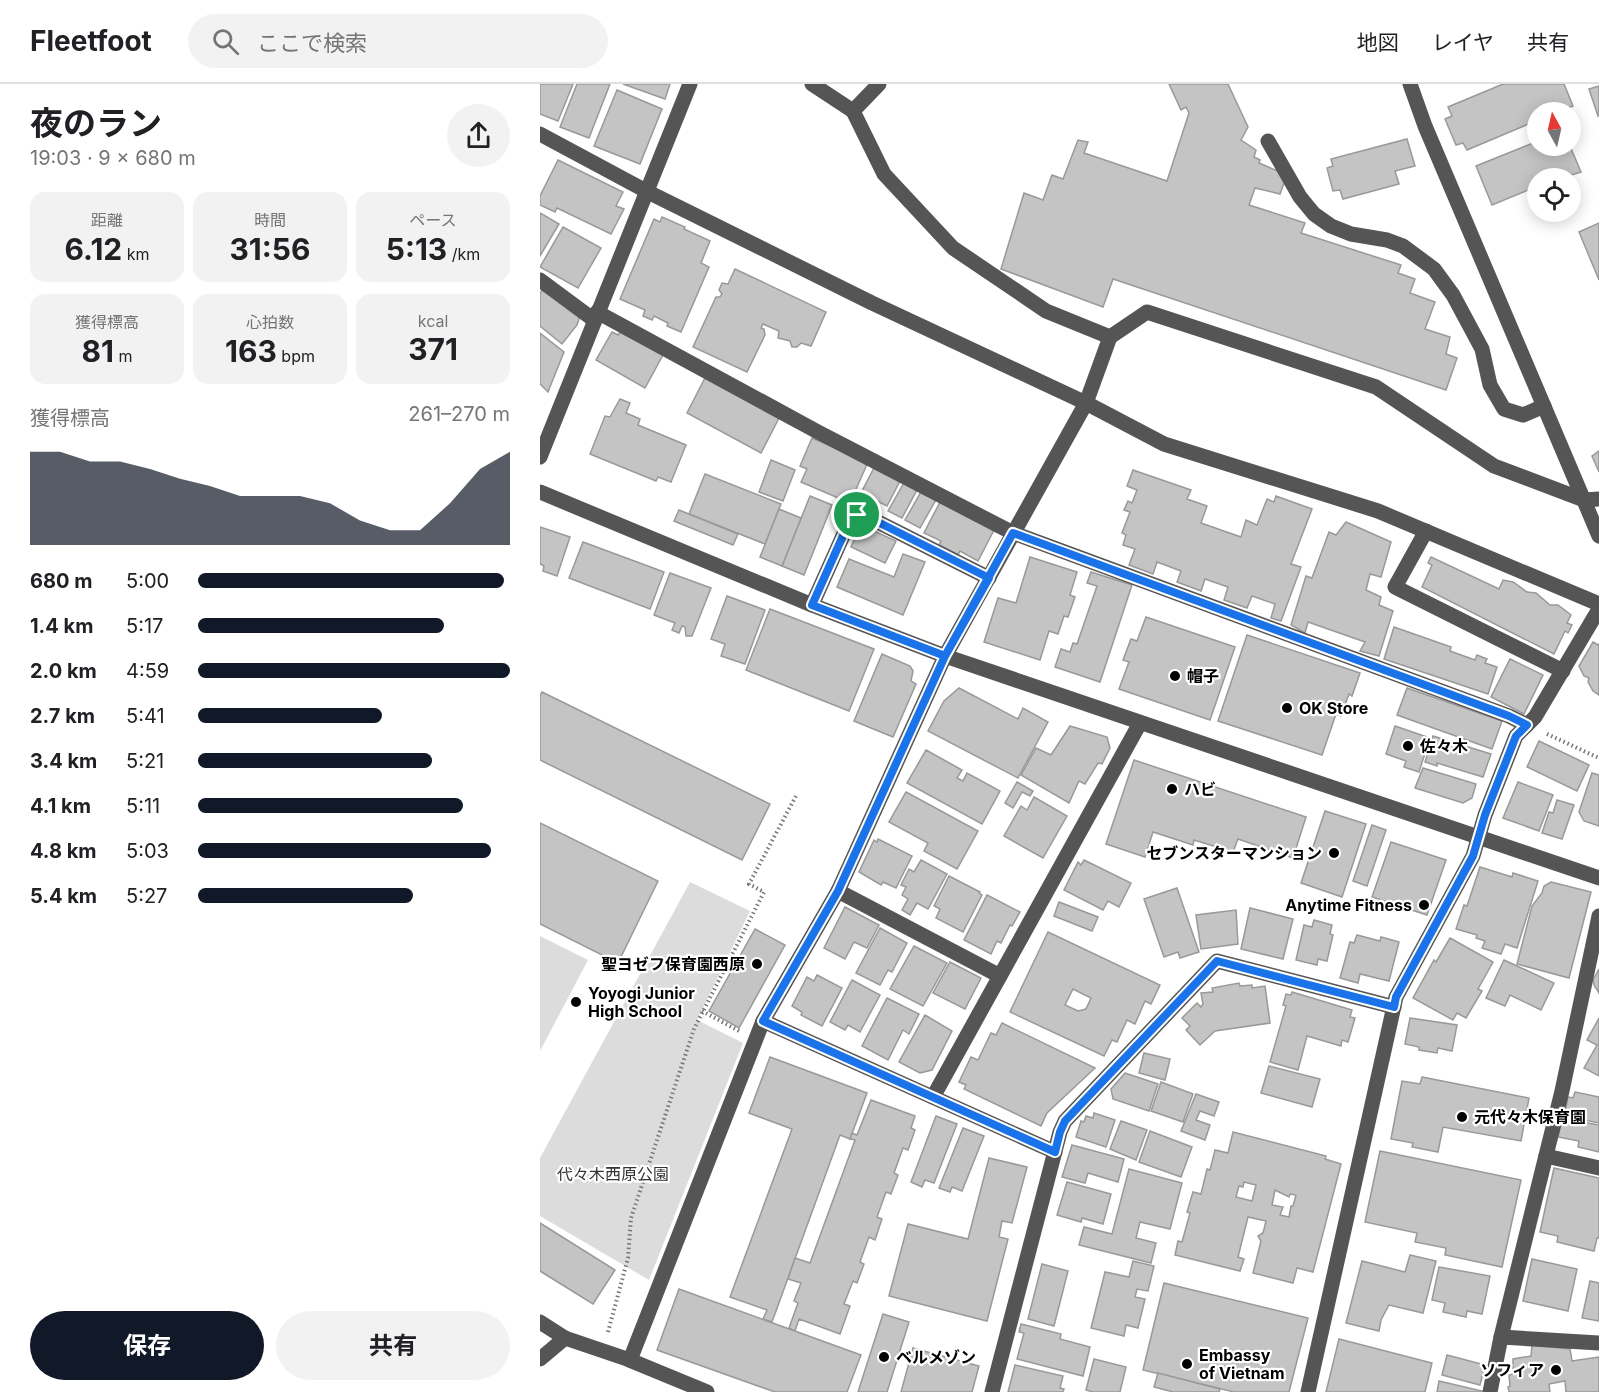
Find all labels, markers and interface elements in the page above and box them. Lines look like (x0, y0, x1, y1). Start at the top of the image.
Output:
search box (188, 14, 608, 68)
text: Fleetfoot (30, 24, 152, 58)
icon: search (209, 25, 242, 58)
text: ここで検索 (257, 30, 367, 56)
text: 地図 (1357, 30, 1399, 55)
text: レイヤ (1432, 30, 1494, 55)
text: 共有 (1527, 30, 1569, 55)
north arrow (1527, 102, 1581, 156)
map controls (1527, 102, 1581, 222)
text: 夜のラン (30, 103, 162, 143)
button: share (447, 104, 510, 167)
text: 19:03 · 9 × 680 m (30, 146, 196, 170)
button: locate (1527, 168, 1581, 222)
text: 距離 (91, 210, 123, 230)
text: 時間 (254, 210, 286, 230)
text: ペース (409, 210, 457, 230)
text: 6.12 (64, 231, 122, 267)
text: 31:56 (230, 231, 310, 267)
text: 5:13 (386, 231, 447, 267)
text: km (122, 244, 150, 264)
text: /km (447, 244, 480, 264)
text: kcal (418, 311, 448, 331)
text: 獲得標高 (75, 312, 139, 332)
text: 心拍数 (246, 312, 294, 332)
text: 371 (408, 331, 458, 367)
text: 81 (82, 333, 114, 369)
text: 163 (225, 333, 277, 369)
text: m (114, 346, 132, 366)
text: bpm (277, 346, 315, 366)
text: 261–270 m (408, 402, 510, 426)
text: 獲得標高 (30, 406, 110, 430)
pin (831, 489, 882, 540)
icon: arrive (840, 498, 873, 531)
text: 680 m (30, 569, 92, 593)
text: 5:00 (126, 569, 169, 593)
text: 1.4 km (30, 614, 93, 638)
text: 5:17 (126, 614, 163, 638)
text: 2.0 km (30, 659, 97, 683)
text: 4:59 (126, 659, 169, 683)
place label: 帽子 (1187, 666, 1219, 686)
marker: 帽子 (1168, 669, 1182, 683)
place label: OK Store (1299, 698, 1368, 718)
marker: OK Store (1280, 701, 1294, 715)
text: 2.7 km (30, 704, 95, 728)
text: 5:41 (126, 704, 165, 728)
place label: 佐々木 (1419, 736, 1468, 756)
marker: 佐々木 (1401, 739, 1415, 753)
text: 3.4 km (30, 749, 97, 773)
text: 5:21 (126, 749, 164, 773)
place label: ハビ (1184, 779, 1216, 799)
marker: ハビ (1165, 782, 1179, 796)
text: 4.1 km (30, 794, 91, 818)
text: 5:11 (126, 794, 160, 818)
text: 4.8 km (30, 839, 97, 863)
text: 5:03 (126, 839, 169, 863)
place label: セブンスターマンション (1146, 843, 1322, 863)
marker: セブンスターマンション (1327, 846, 1341, 860)
text: 5.4 km (30, 884, 97, 908)
text: 5:27 (126, 884, 167, 908)
place label: Anytime Fitness (1285, 895, 1412, 915)
marker: Anytime Fitness (1417, 898, 1431, 912)
place label: 聖ヨゼフ保育園西原 (601, 954, 745, 974)
marker: 聖ヨゼフ保育園西原 (750, 957, 764, 971)
place label: Yoyogi Junior High School (588, 983, 695, 1021)
marker: Yoyogi Junior High School (569, 995, 583, 1009)
place label: 元代々木保育園 (1474, 1107, 1586, 1127)
marker: 元代々木保育園 (1455, 1110, 1469, 1124)
park label: 代々木西原公園 (557, 1164, 669, 1184)
button: 保存 (30, 1311, 264, 1380)
button: 共有 (276, 1311, 510, 1380)
place label: Embassy of Vietnam (1199, 1345, 1285, 1383)
place label: ベルメゾン (896, 1347, 976, 1367)
marker: ベルメゾン (877, 1350, 891, 1364)
marker: Embassy of Vietnam (1180, 1357, 1194, 1371)
place label: ソフィア (1480, 1360, 1544, 1380)
marker: ソフィア (1549, 1363, 1563, 1377)

